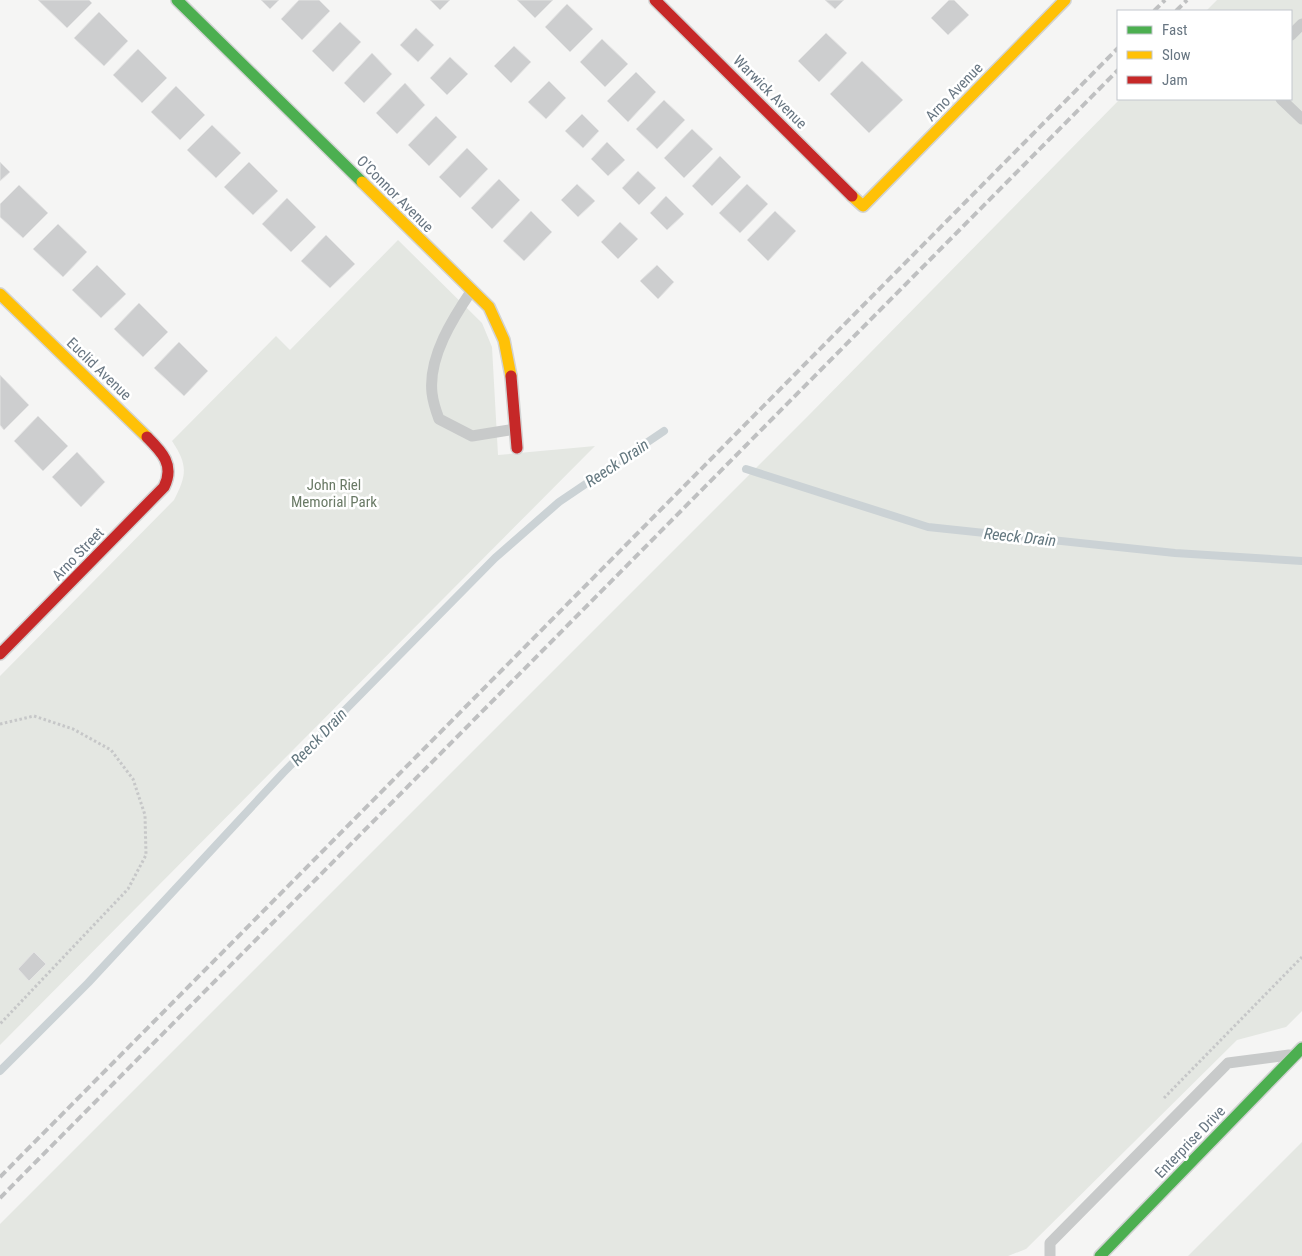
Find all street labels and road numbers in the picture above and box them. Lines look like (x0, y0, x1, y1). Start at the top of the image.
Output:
street label: Warwick Avenue (729, 51, 811, 133)
street label: Arno Avenue (922, 59, 986, 125)
street label: O'Connor Avenue (353, 152, 437, 236)
street label: Euclid Avenue (63, 334, 135, 404)
street label: Arno Street (48, 524, 108, 584)
street label: Enterprise Drive (1151, 1102, 1229, 1182)

